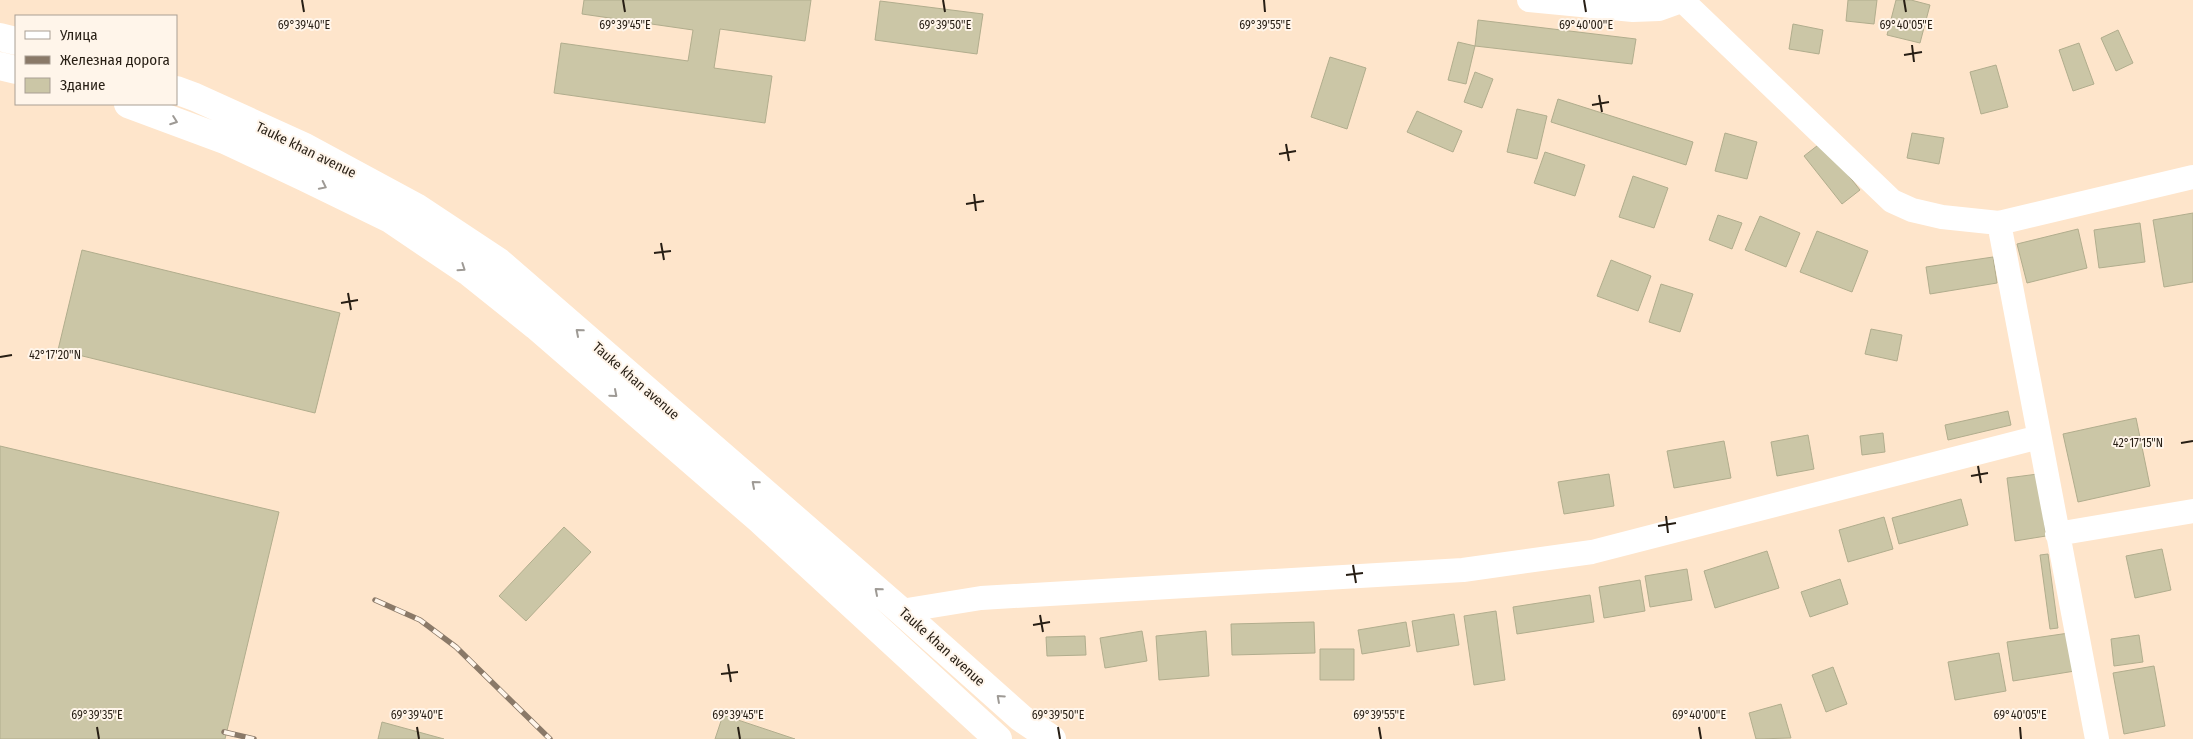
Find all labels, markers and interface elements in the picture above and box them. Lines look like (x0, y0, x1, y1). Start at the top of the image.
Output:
legend (15, 15, 178, 105)
text: 69°39'40"E (278, 18, 331, 32)
text: 69°39'45"E (599, 18, 651, 32)
text: 69°39'50"E (919, 18, 972, 32)
text: 69°39'55"E (1239, 18, 1291, 32)
text: 69°40'00"E (1559, 18, 1613, 32)
text: 69°40'05"E (1879, 18, 1933, 32)
text: Улица (59, 26, 98, 44)
text: Железная дорога (60, 51, 170, 69)
text: Здание (60, 76, 106, 94)
one-way arrow (169, 115, 178, 125)
street label: Tauke khan avenue (253, 118, 359, 182)
one-way arrow (317, 180, 326, 190)
one-way arrow (457, 262, 466, 271)
one-way arrow (576, 329, 585, 338)
street label: Tauke khan avenue (589, 339, 683, 423)
text: 42°17'20"N (29, 348, 81, 362)
one-way arrow (609, 388, 618, 397)
text: 42°17'15"N (2113, 436, 2163, 450)
one-way arrow (752, 481, 761, 490)
one-way arrow (875, 588, 884, 596)
street label: Tauke khan avenue (896, 604, 988, 690)
one-way arrow (996, 695, 1005, 704)
text: 69°39'35"E (71, 708, 123, 722)
text: 69°39'40"E (391, 708, 444, 722)
text: 69°39'45"E (712, 708, 764, 722)
text: 69°39'50"E (1032, 708, 1085, 722)
text: 69°39'55"E (1353, 708, 1405, 722)
text: 69°40'00"E (1672, 708, 1726, 722)
text: 69°40'05"E (1993, 708, 2047, 722)

